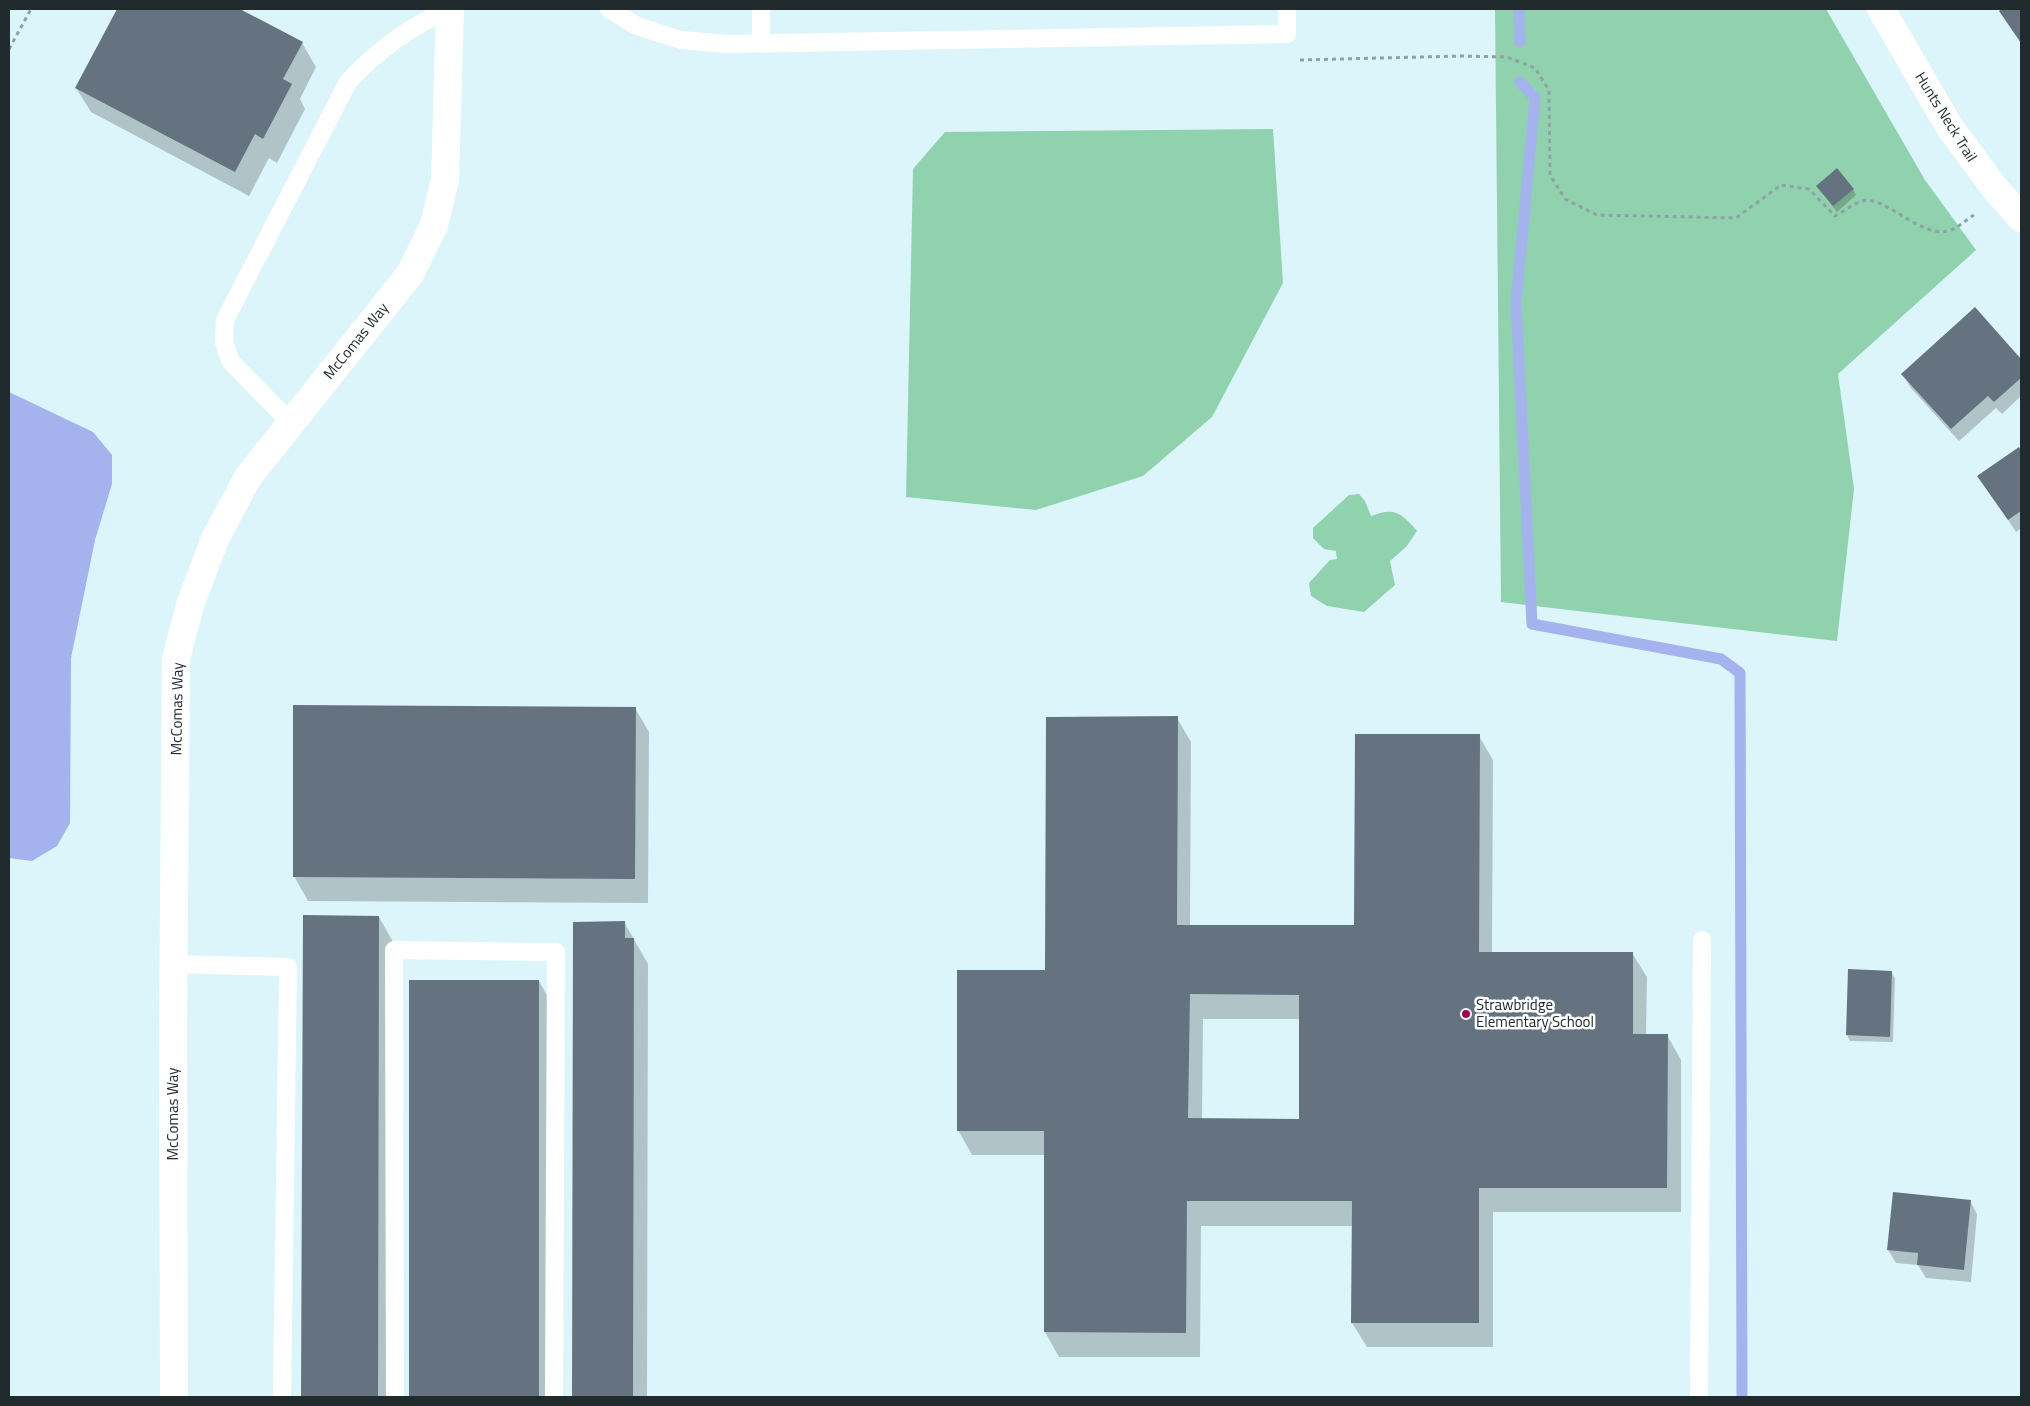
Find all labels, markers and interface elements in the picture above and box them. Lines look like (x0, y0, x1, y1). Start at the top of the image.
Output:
street label: Hunts Neck Trail (1910, 67, 1983, 166)
street label: McComas Way (317, 297, 394, 384)
street label: McComas Way (164, 662, 189, 756)
place label: Strawbridge Elementary School (1476, 993, 1594, 1033)
marker: Strawbridge Elementary School (1460, 1008, 1472, 1020)
street label: McComas Way (161, 1067, 184, 1161)

